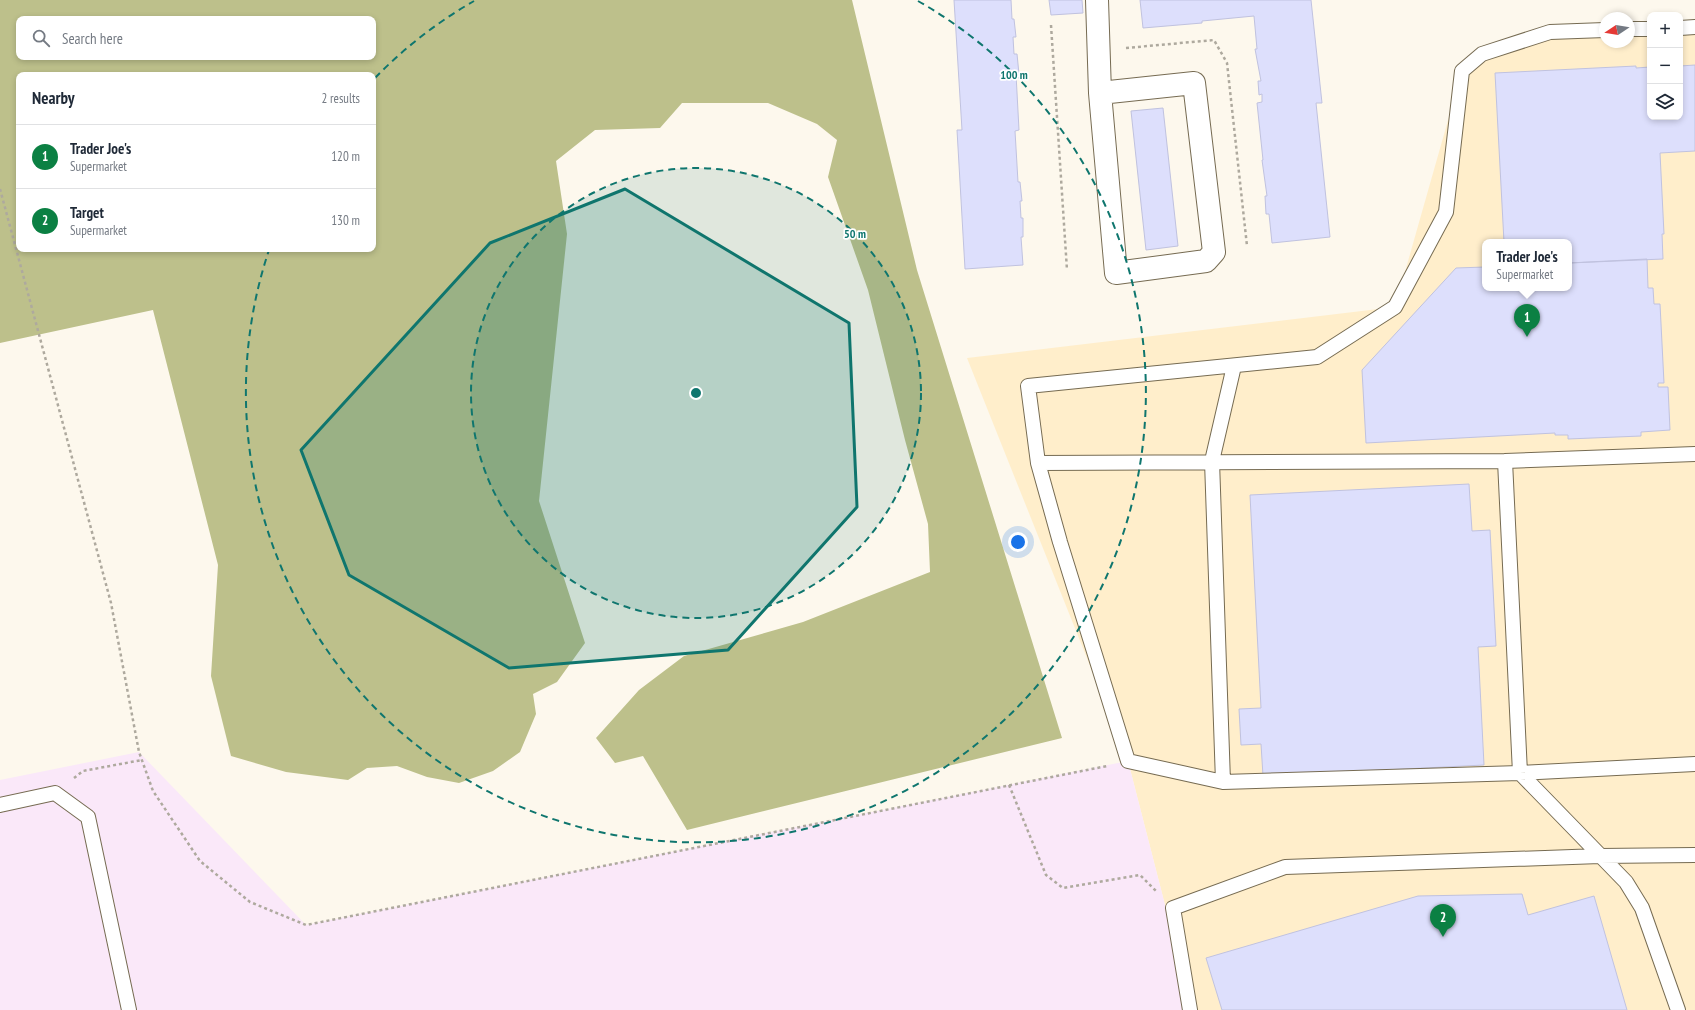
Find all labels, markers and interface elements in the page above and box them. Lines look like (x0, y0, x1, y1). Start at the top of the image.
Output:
north arrow (1599, 12, 1635, 48)
map controls (1647, 12, 1683, 120)
button: + (1647, 12, 1683, 48)
search box (16, 16, 376, 60)
icon: search (30, 27, 52, 49)
text: Search here (62, 29, 123, 48)
button: − (1647, 48, 1683, 84)
text: 100 m (1000, 67, 1028, 82)
button: layers (1647, 84, 1683, 120)
text: Nearby (32, 87, 75, 109)
text: 2 results (321, 90, 360, 107)
text: Trader Joe's (70, 139, 131, 158)
text: 1 (42, 148, 48, 165)
text: 120 m (331, 148, 360, 165)
text: Supermarket (70, 158, 127, 175)
text: Target (70, 203, 104, 222)
text: 2 (42, 212, 48, 229)
text: 130 m (331, 212, 360, 229)
text: Supermarket (70, 222, 127, 239)
text: 50 m (844, 226, 866, 241)
popup (1482, 239, 1572, 291)
text: Trader Joe's (1496, 247, 1558, 266)
text: Supermarket (1496, 266, 1553, 283)
pin: 1 (1514, 304, 1540, 337)
centre of rings (689, 386, 703, 400)
your location (1008, 532, 1028, 552)
pin: 2 (1430, 904, 1456, 937)

